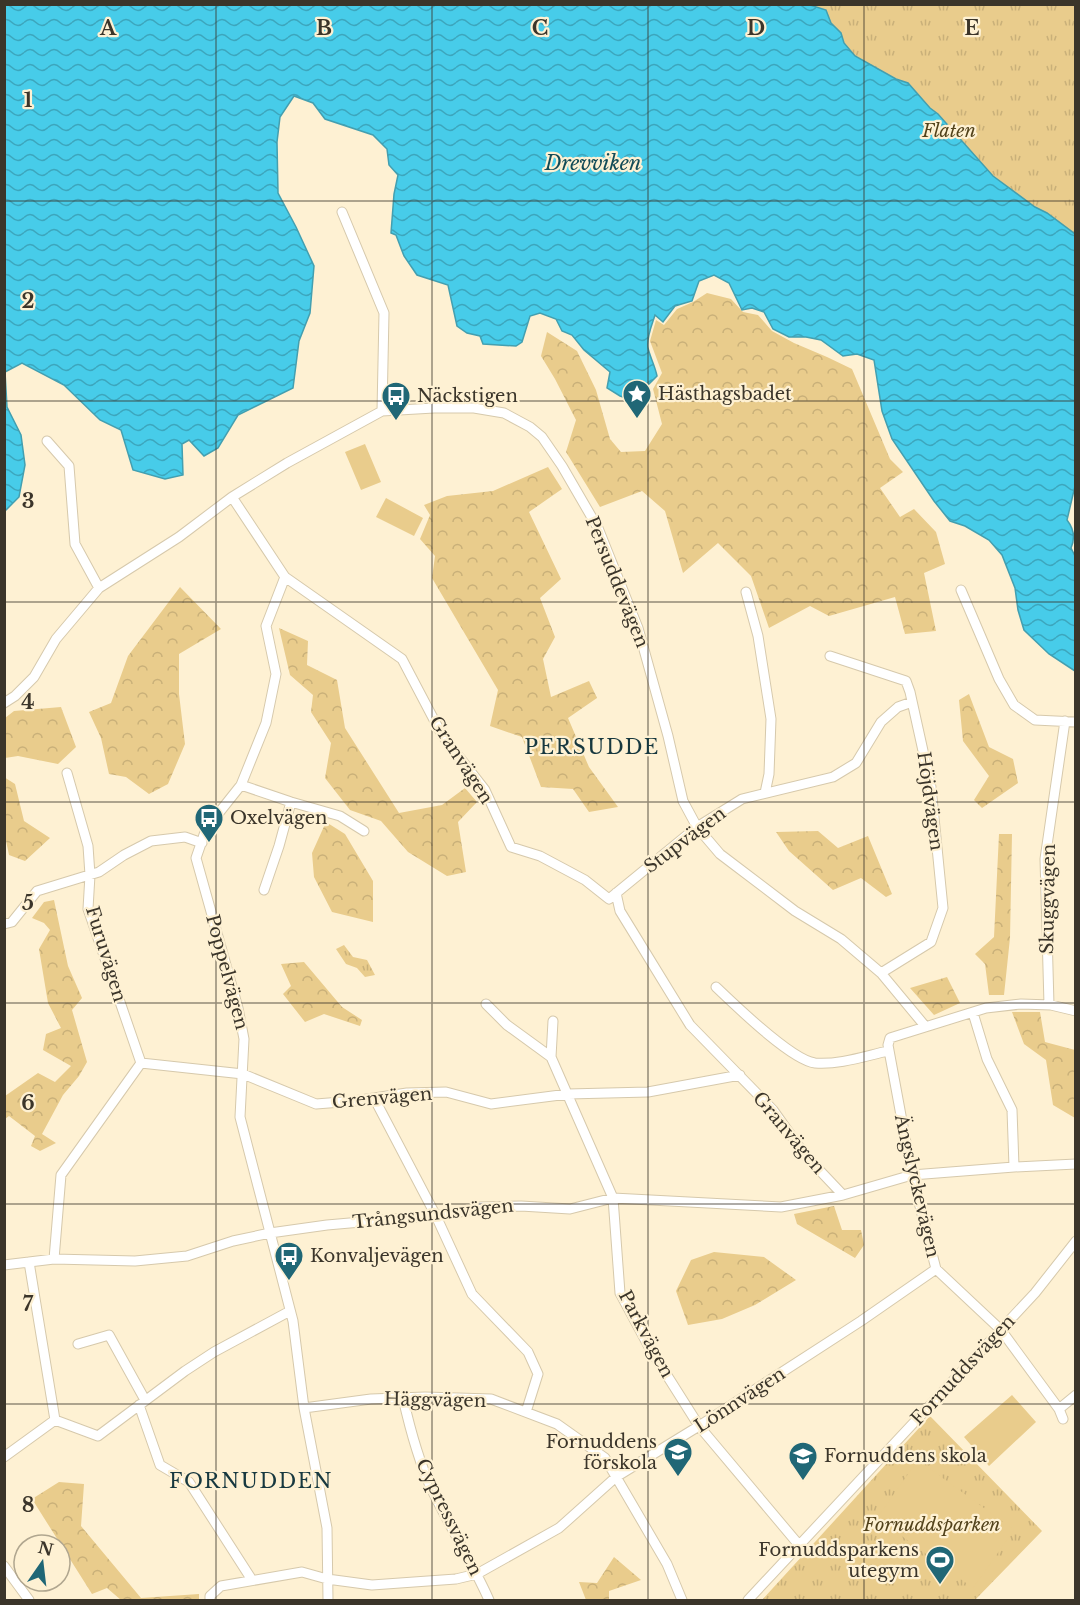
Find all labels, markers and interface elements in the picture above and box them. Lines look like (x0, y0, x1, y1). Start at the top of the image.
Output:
text: A (99, 16, 117, 40)
text: B (316, 16, 332, 40)
text: C (532, 16, 548, 40)
text: D (747, 16, 765, 40)
text: E (964, 16, 980, 40)
text: 1 (24, 88, 33, 112)
park label: Flaten (921, 120, 976, 142)
water label: Drevviken (544, 151, 641, 175)
text: 2 (21, 289, 35, 313)
place icon: Hästhagsbadet (621, 378, 653, 420)
bus stop icon: Näckstigen (380, 380, 412, 422)
place label: Hästhagsbadet (658, 383, 792, 405)
place label: Näckstigen (417, 385, 518, 407)
text: 3 (22, 489, 34, 513)
street label: Persuddevägen (581, 513, 653, 651)
text: 4 (21, 690, 35, 714)
street label: Granvägen (424, 712, 498, 808)
district label: PERSUDDE (524, 735, 660, 759)
street label: Höjdvägen (912, 750, 948, 852)
bus stop icon: Oxelvägen (193, 802, 225, 844)
street label: Stupvägen (640, 802, 730, 878)
place label: Oxelvägen (230, 807, 327, 829)
street label: Skuggvägen (1036, 844, 1060, 954)
text: 5 (22, 891, 34, 915)
street label: Furuvägen (81, 903, 131, 1005)
street label: Poppelvägen (201, 912, 253, 1032)
street label: Grenvägen (331, 1083, 433, 1113)
street label: Granvägen (748, 1087, 830, 1179)
text: 6 (21, 1091, 35, 1115)
street label: Ängslyckevägen (890, 1111, 945, 1260)
street label: Trångsundsvägen (351, 1195, 515, 1233)
bus stop icon: Konvaljevägen (273, 1240, 305, 1282)
place label: Konvaljevägen (310, 1245, 444, 1267)
street label: Parkvägen (614, 1286, 678, 1382)
text: 7 (23, 1292, 34, 1316)
street label: Fornuddsvägen (906, 1310, 1020, 1430)
street label: Lönnvägen (691, 1363, 789, 1437)
street label: Häggvägen (384, 1388, 486, 1412)
place label: Fornuddens förskola (546, 1431, 657, 1474)
school or university icon: Fornuddens förskola (662, 1436, 694, 1478)
school or university icon: Fornuddens skola (787, 1440, 819, 1482)
place label: Fornuddens skola (824, 1445, 987, 1467)
street label: Cypressvägen (411, 1455, 487, 1579)
district label: FORNUDDEN (169, 1469, 333, 1493)
text: 8 (22, 1493, 34, 1517)
park label: Fornuddsparken (863, 1514, 1000, 1536)
north arrow (12, 1533, 72, 1593)
text: N (36, 1537, 55, 1560)
place label: Fornuddsparkens utegym (758, 1539, 919, 1582)
sports icon: Fornuddsparkens utegym (924, 1544, 956, 1586)

